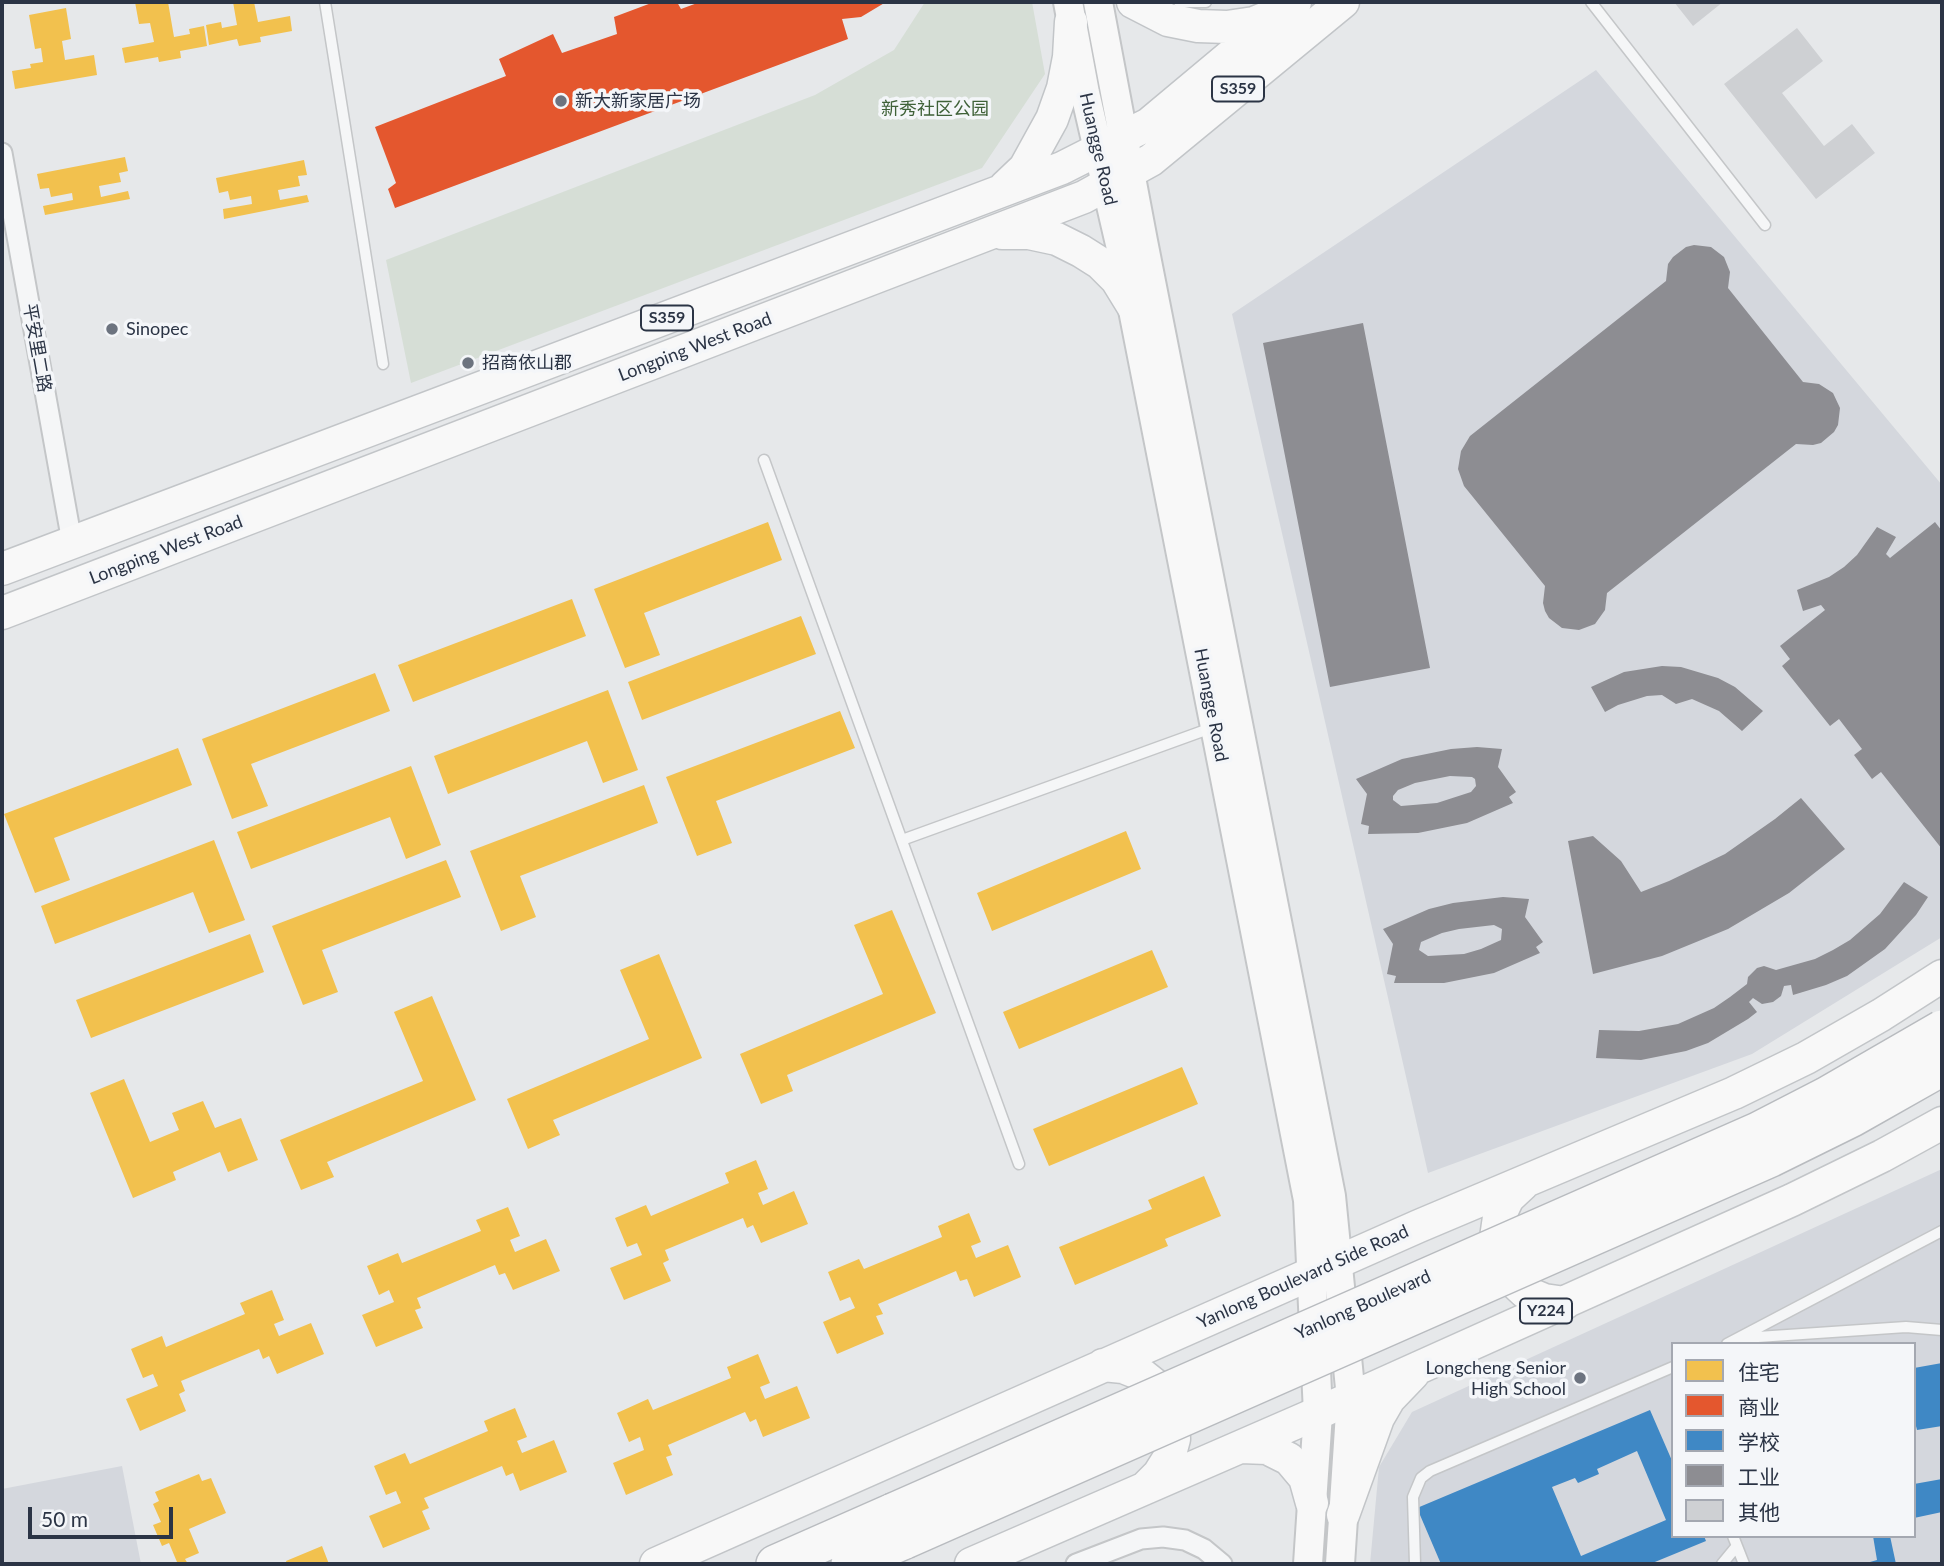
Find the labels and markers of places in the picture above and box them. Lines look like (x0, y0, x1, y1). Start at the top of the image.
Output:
place label: 新大新家居广场 (575, 90, 701, 112)
marker: 新大新家居广场 (553, 93, 569, 109)
place label: Sinopec (126, 318, 188, 340)
marker: Sinopec (104, 321, 120, 337)
place label: 招商依山郡 (482, 352, 572, 374)
marker: 招商依山郡 (460, 355, 476, 371)
place label: Longcheng Senior High School (1425, 1357, 1566, 1400)
marker: Longcheng Senior High School (1572, 1370, 1588, 1386)

